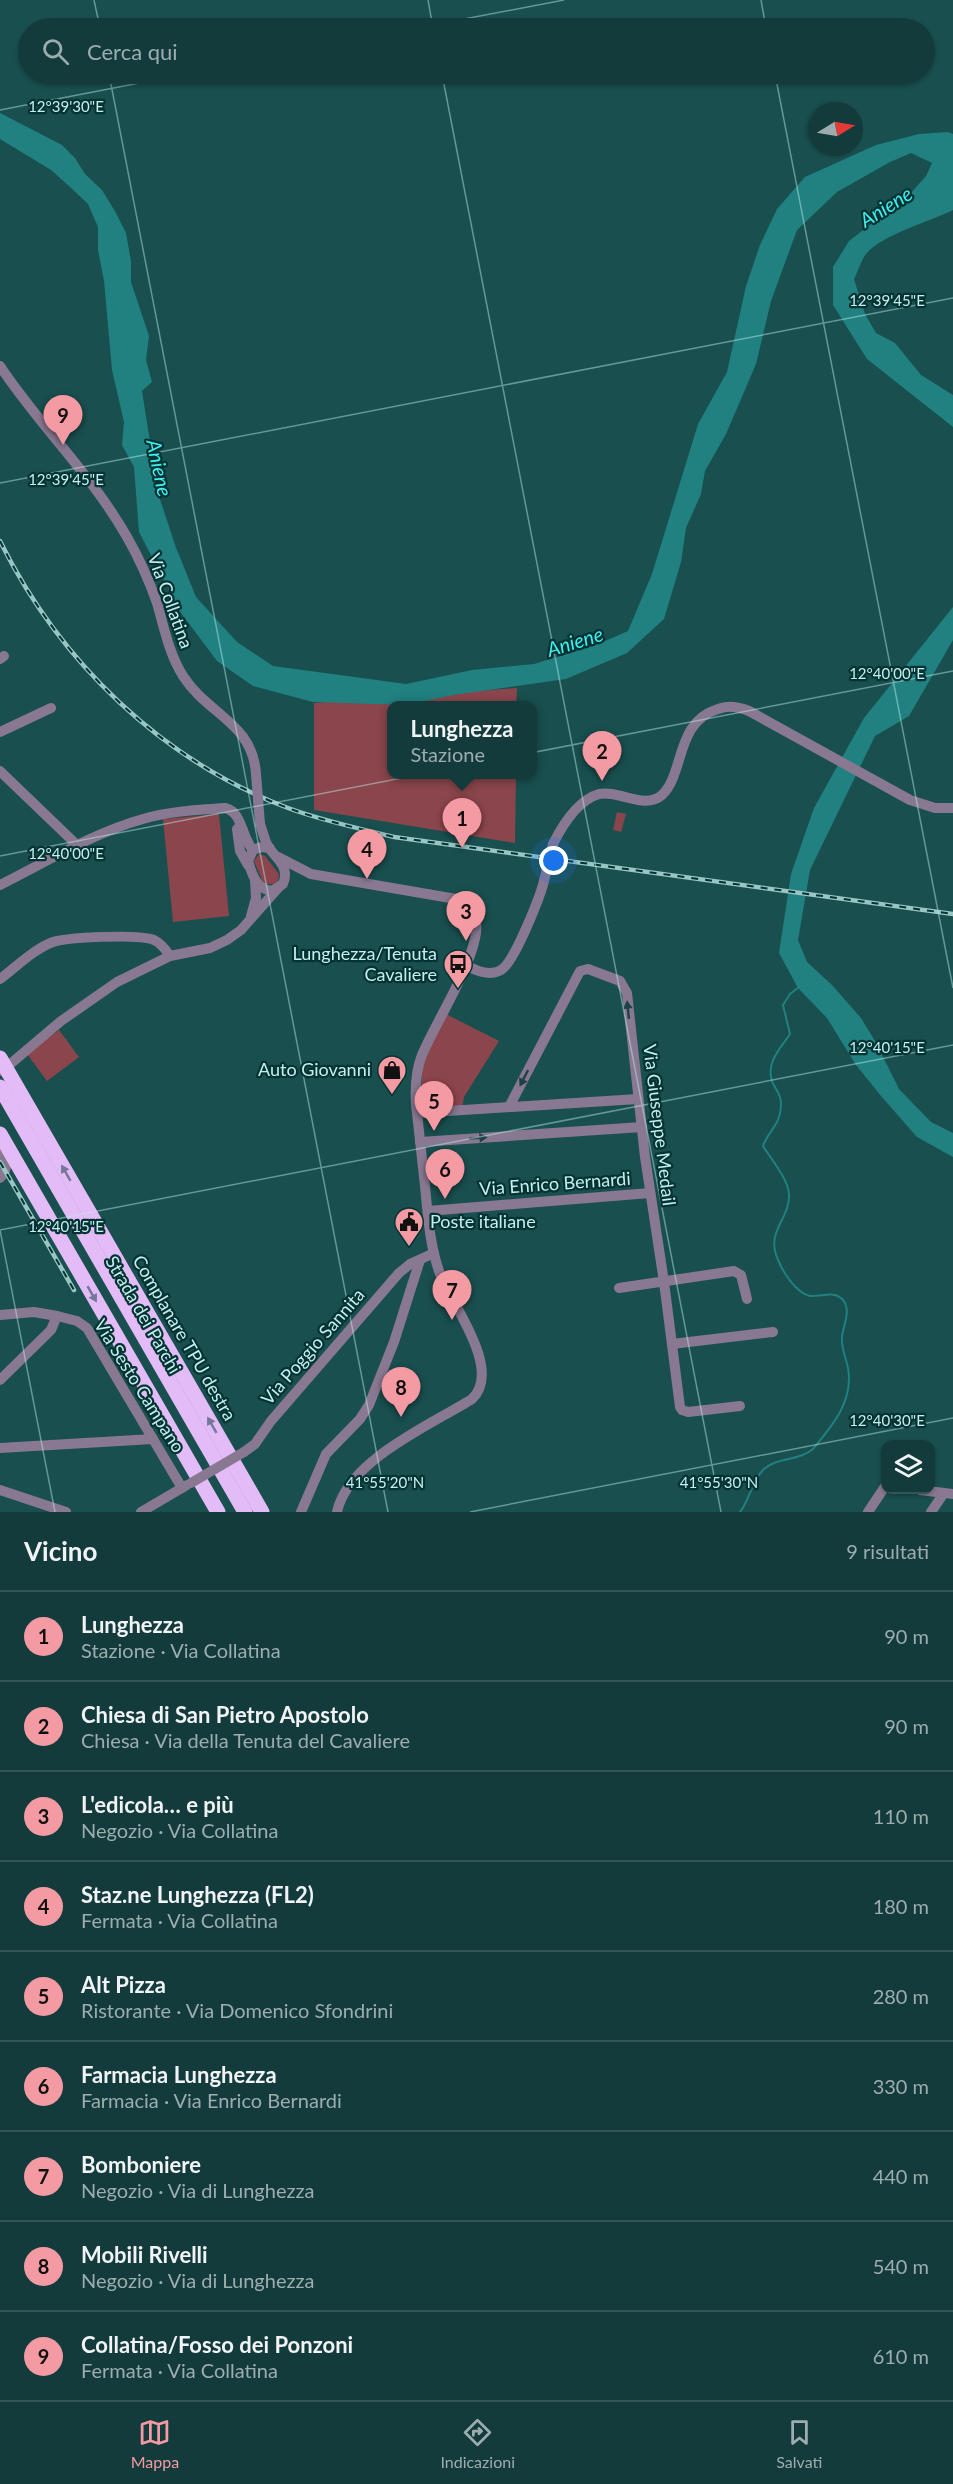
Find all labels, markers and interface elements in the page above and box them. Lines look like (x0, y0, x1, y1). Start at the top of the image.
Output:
search box (18, 18, 935, 84)
icon: search (39, 35, 72, 68)
text: Cerca qui (87, 38, 178, 65)
text: 12°39'30"E (28, 97, 104, 115)
north arrow (809, 102, 863, 156)
water label: Aniene (854, 181, 916, 232)
text: 12°39'45"E (849, 291, 925, 309)
pin: 9 (44, 396, 82, 445)
water label: Aniene (142, 436, 178, 498)
text: 12°39'45"E (28, 470, 104, 488)
street label: Via Collatina (144, 550, 198, 651)
water label: Aniene (543, 621, 606, 661)
text: 12°40'00"E (849, 664, 925, 682)
popup (387, 701, 537, 779)
text: Lunghezza (411, 715, 513, 742)
pin: 2 (582, 732, 622, 781)
text: Stazione (411, 742, 485, 766)
pin: 1 (442, 798, 482, 848)
pin: 4 (348, 830, 386, 879)
text: 12°40'00"E (28, 844, 104, 862)
your location (539, 846, 568, 875)
pin: 3 (446, 892, 486, 941)
place label: Lunghezza/Tenuta Cavaliere (293, 942, 437, 985)
bus stop icon: Lunghezza/Tenuta Cavaliere (442, 948, 474, 990)
one-way arrow (624, 1001, 633, 1020)
text: 12°40'15"E (849, 1038, 925, 1056)
street label: Via Giuseppe Medail (639, 1043, 681, 1207)
shop icon: Auto Giovanni (376, 1054, 408, 1096)
place label: Auto Giovanni (258, 1058, 371, 1080)
one-way arrow (520, 1069, 529, 1086)
pin: 5 (414, 1082, 454, 1131)
one-way arrow (469, 1133, 488, 1143)
pin: 6 (426, 1150, 464, 1199)
one-way arrow (62, 1165, 72, 1182)
street label: Via Enrico Bernardi (479, 1167, 631, 1199)
public building icon: Poste italiane (393, 1206, 425, 1248)
place label: Poste italiane (430, 1210, 536, 1232)
text: 12°40'15"E (28, 1217, 104, 1235)
street label: Complanare TPU destra (128, 1251, 241, 1424)
street label: Strada dei Parchi (101, 1252, 186, 1377)
pin: 7 (432, 1270, 472, 1320)
street label: Via Poggio Sannita (256, 1284, 369, 1409)
one-way arrow (87, 1286, 98, 1302)
street label: Via Sesto Campano (90, 1315, 190, 1456)
pin: 8 (382, 1368, 420, 1417)
text: 12°40'30"E (849, 1411, 925, 1429)
one-way arrow (207, 1416, 217, 1433)
map controls (881, 1440, 935, 1494)
button: layers (881, 1440, 935, 1494)
text: 41°55'20"N (346, 1473, 424, 1491)
text: 41°55'30"N (680, 1473, 758, 1491)
text: Vicino (24, 1535, 97, 1567)
text: 9 risultati (846, 1539, 929, 1563)
text: Lunghezza (81, 1611, 184, 1638)
text: 1 (38, 1624, 49, 1648)
text: 90 m (884, 1624, 929, 1648)
text: Stazione · Via Collatina (81, 1638, 281, 1662)
text: Chiesa di San Pietro Apostolo (81, 1701, 369, 1728)
text: 2 (38, 1714, 49, 1738)
text: 90 m (884, 1714, 929, 1738)
text: Chiesa · Via della Tenuta del Cavaliere (81, 1728, 410, 1752)
text: L'edicola… e più (81, 1791, 234, 1818)
text: 3 (38, 1804, 49, 1828)
text: 110 m (873, 1804, 929, 1828)
text: Negozio · Via Collatina (81, 1818, 278, 1842)
text: Staz.ne Lunghezza (FL2) (81, 1881, 314, 1908)
text: 4 (38, 1894, 49, 1918)
text: 180 m (873, 1894, 929, 1918)
text: Fermata · Via Collatina (81, 1908, 278, 1932)
text: Alt Pizza (81, 1971, 166, 1998)
text: 5 (38, 1984, 49, 2008)
text: 280 m (873, 1984, 929, 2008)
text: Ristorante · Via Domenico Sfondrini (81, 1998, 393, 2022)
text: Farmacia Lunghezza (81, 2061, 277, 2088)
text: 6 (38, 2074, 49, 2098)
text: 330 m (873, 2074, 929, 2098)
text: Farmacia · Via Enrico Bernardi (81, 2088, 342, 2112)
text: Bomboniere (81, 2151, 201, 2178)
text: 7 (38, 2164, 49, 2188)
text: 440 m (873, 2164, 929, 2188)
text: Negozio · Via di Lunghezza (81, 2178, 314, 2202)
text: Mobili Rivelli (81, 2241, 208, 2268)
text: 8 (38, 2254, 49, 2278)
text: 540 m (873, 2254, 929, 2278)
text: Negozio · Via di Lunghezza (81, 2268, 314, 2292)
text: Collatina/Fosso dei Ponzoni (81, 2331, 353, 2358)
text: 9 (38, 2344, 49, 2368)
text: 610 m (873, 2344, 929, 2368)
text: Fermata · Via Collatina (81, 2358, 278, 2382)
tab: Mappa (131, 2416, 179, 2471)
tab: Indicazioni (440, 2416, 515, 2471)
tab: Salvati (776, 2416, 822, 2471)

